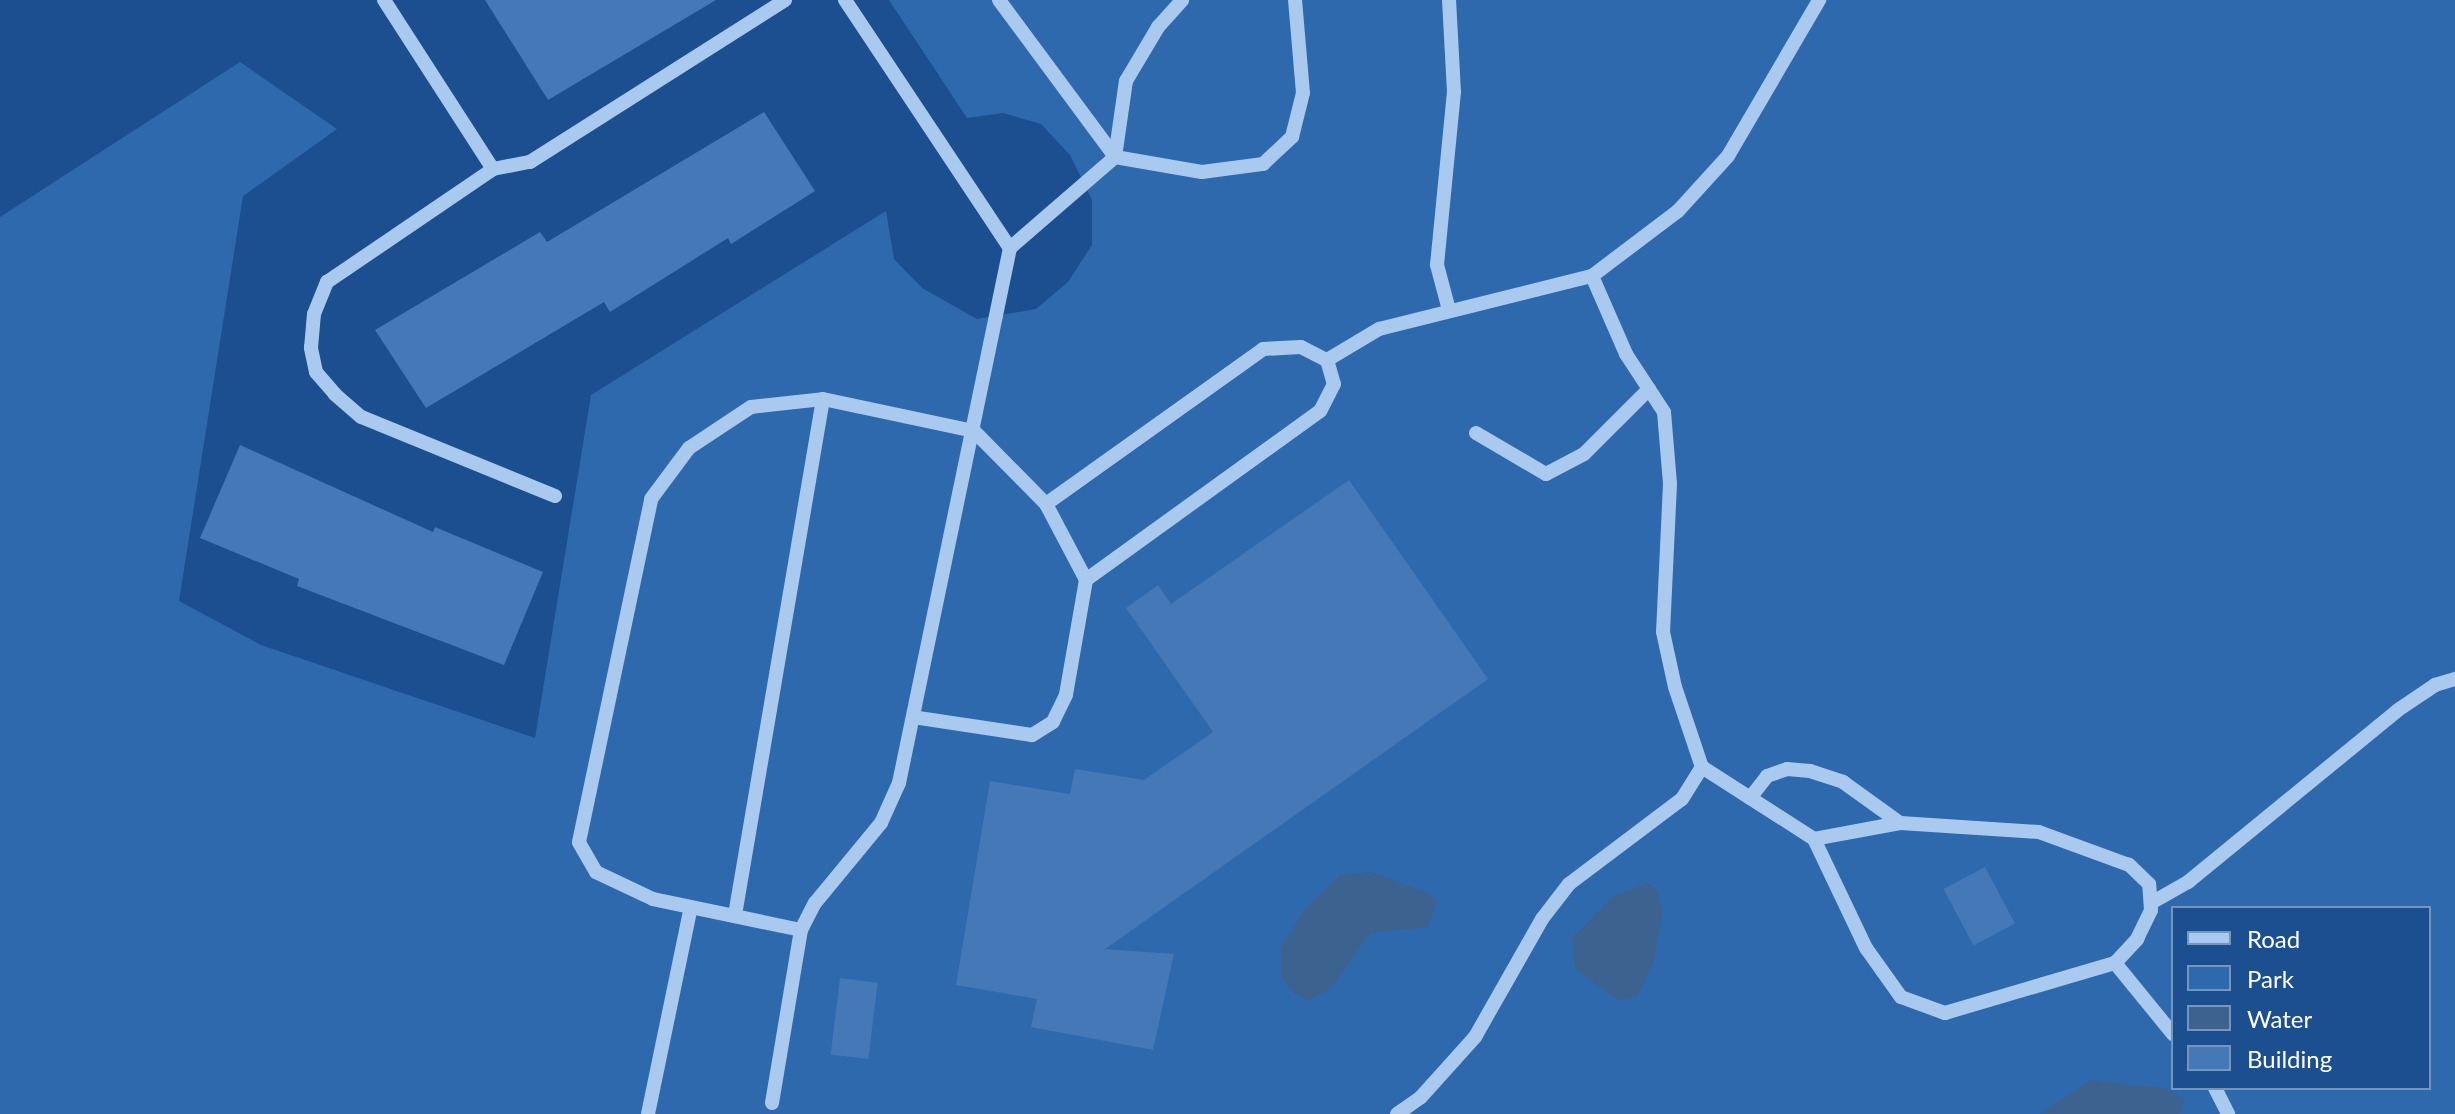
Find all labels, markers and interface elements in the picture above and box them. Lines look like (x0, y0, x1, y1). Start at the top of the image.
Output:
legend (2171, 906, 2431, 1090)
text: Road (2247, 924, 2300, 953)
text: Park (2247, 964, 2294, 993)
text: Water (2247, 1004, 2312, 1033)
text: Building (2247, 1044, 2332, 1073)

